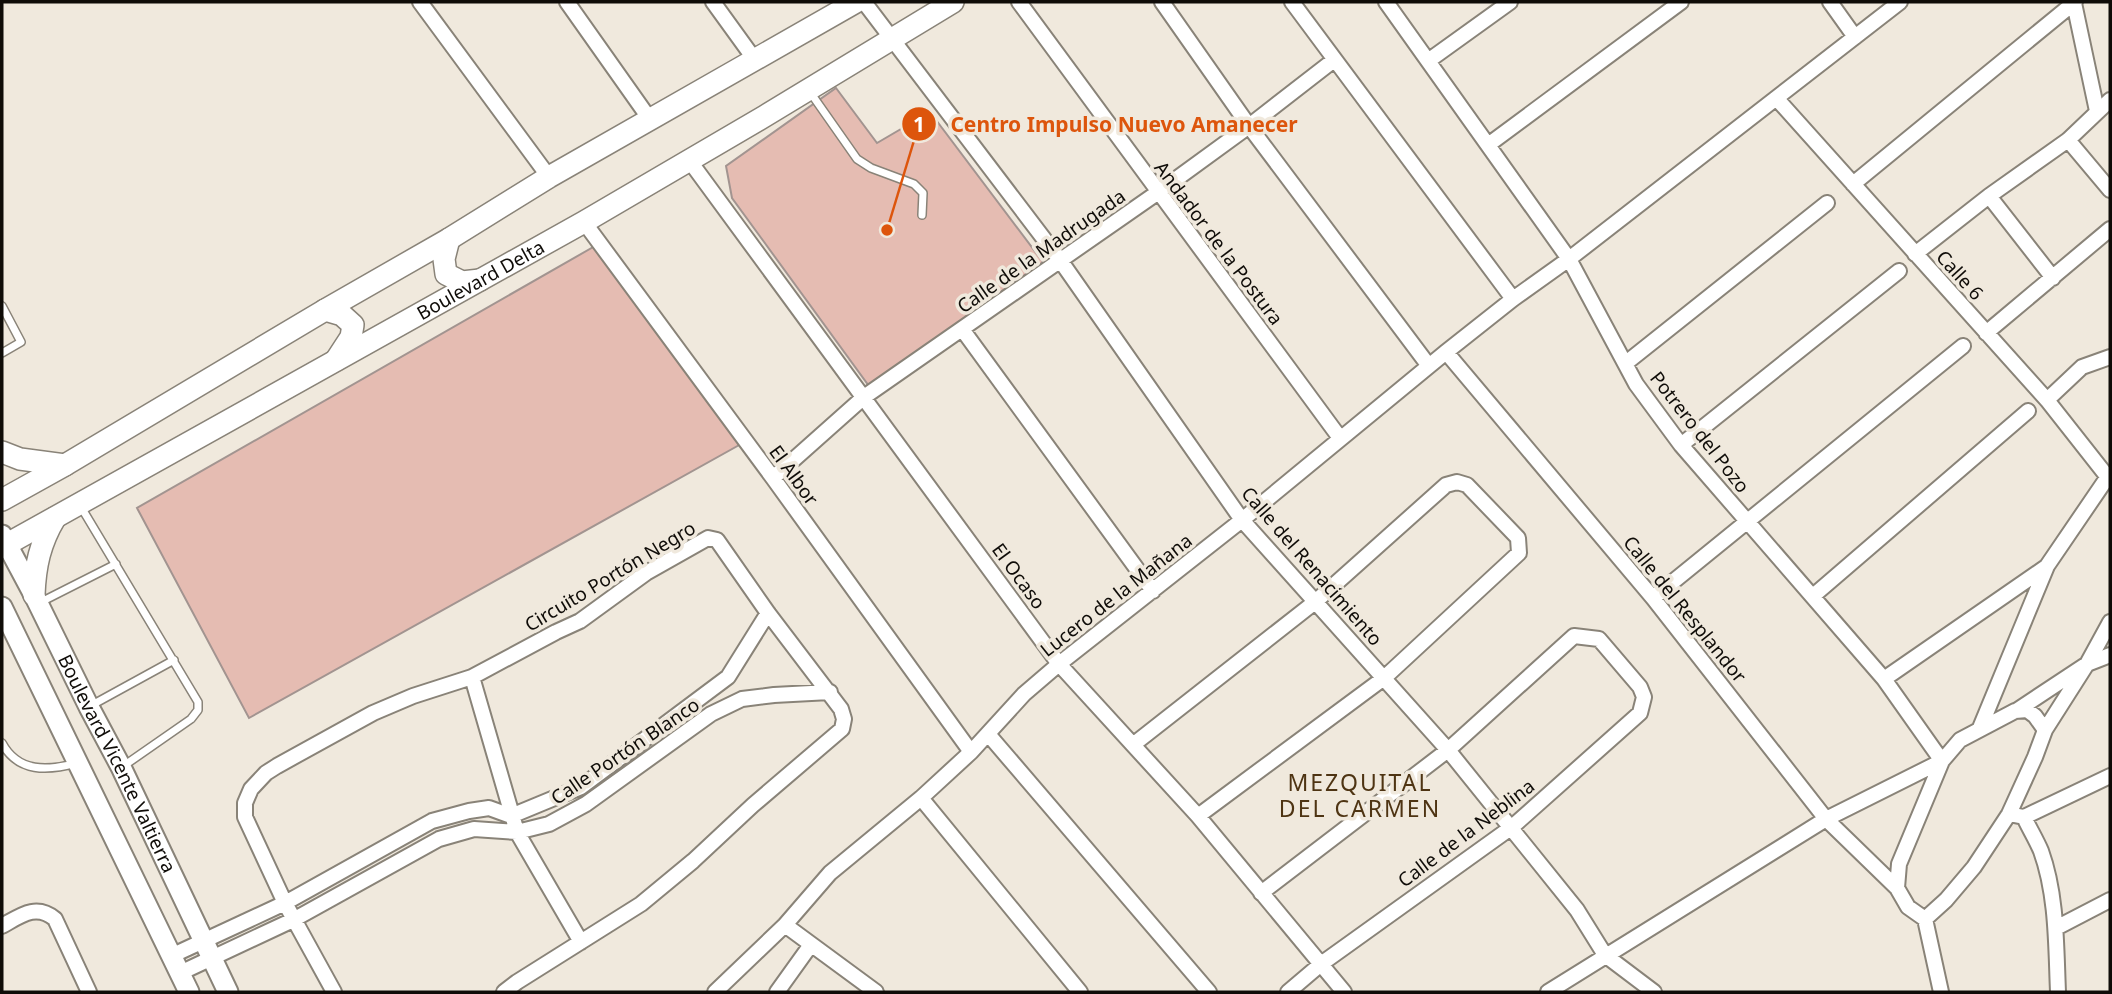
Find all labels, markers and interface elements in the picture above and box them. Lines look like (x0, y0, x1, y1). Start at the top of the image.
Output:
callout: Centro Impulso Nuevo Amanecer (901, 103, 1312, 145)
text: 1 (913, 110, 925, 138)
text: Centro Impulso Nuevo Amanecer (950, 110, 1298, 138)
street label: Andador de la Postura (1149, 156, 1289, 330)
street label: Calle de la Madrugada (952, 183, 1130, 319)
street label: Boulevard Delta (412, 234, 549, 326)
street label: Calle 6 (1931, 244, 1989, 306)
street label: Potrero del Pozo (1644, 366, 1756, 498)
street label: El Albor (763, 440, 825, 510)
street label: Calle del Renacimiento (1236, 481, 1388, 651)
street label: Circuito Portón Negro (520, 515, 700, 637)
street label: Lucero de la Mañana (1035, 528, 1197, 662)
street label: Calle del Resplandor (1618, 530, 1752, 688)
street label: El Ocaso (986, 538, 1052, 614)
street label: Boulevard Vicente Valtierra (52, 650, 182, 877)
street label: Calle Portón Blanco (545, 691, 705, 811)
district label: MEZQUITAL DEL CARMEN (1279, 766, 1441, 824)
street label: Calle de la Neblina (1392, 773, 1540, 893)

